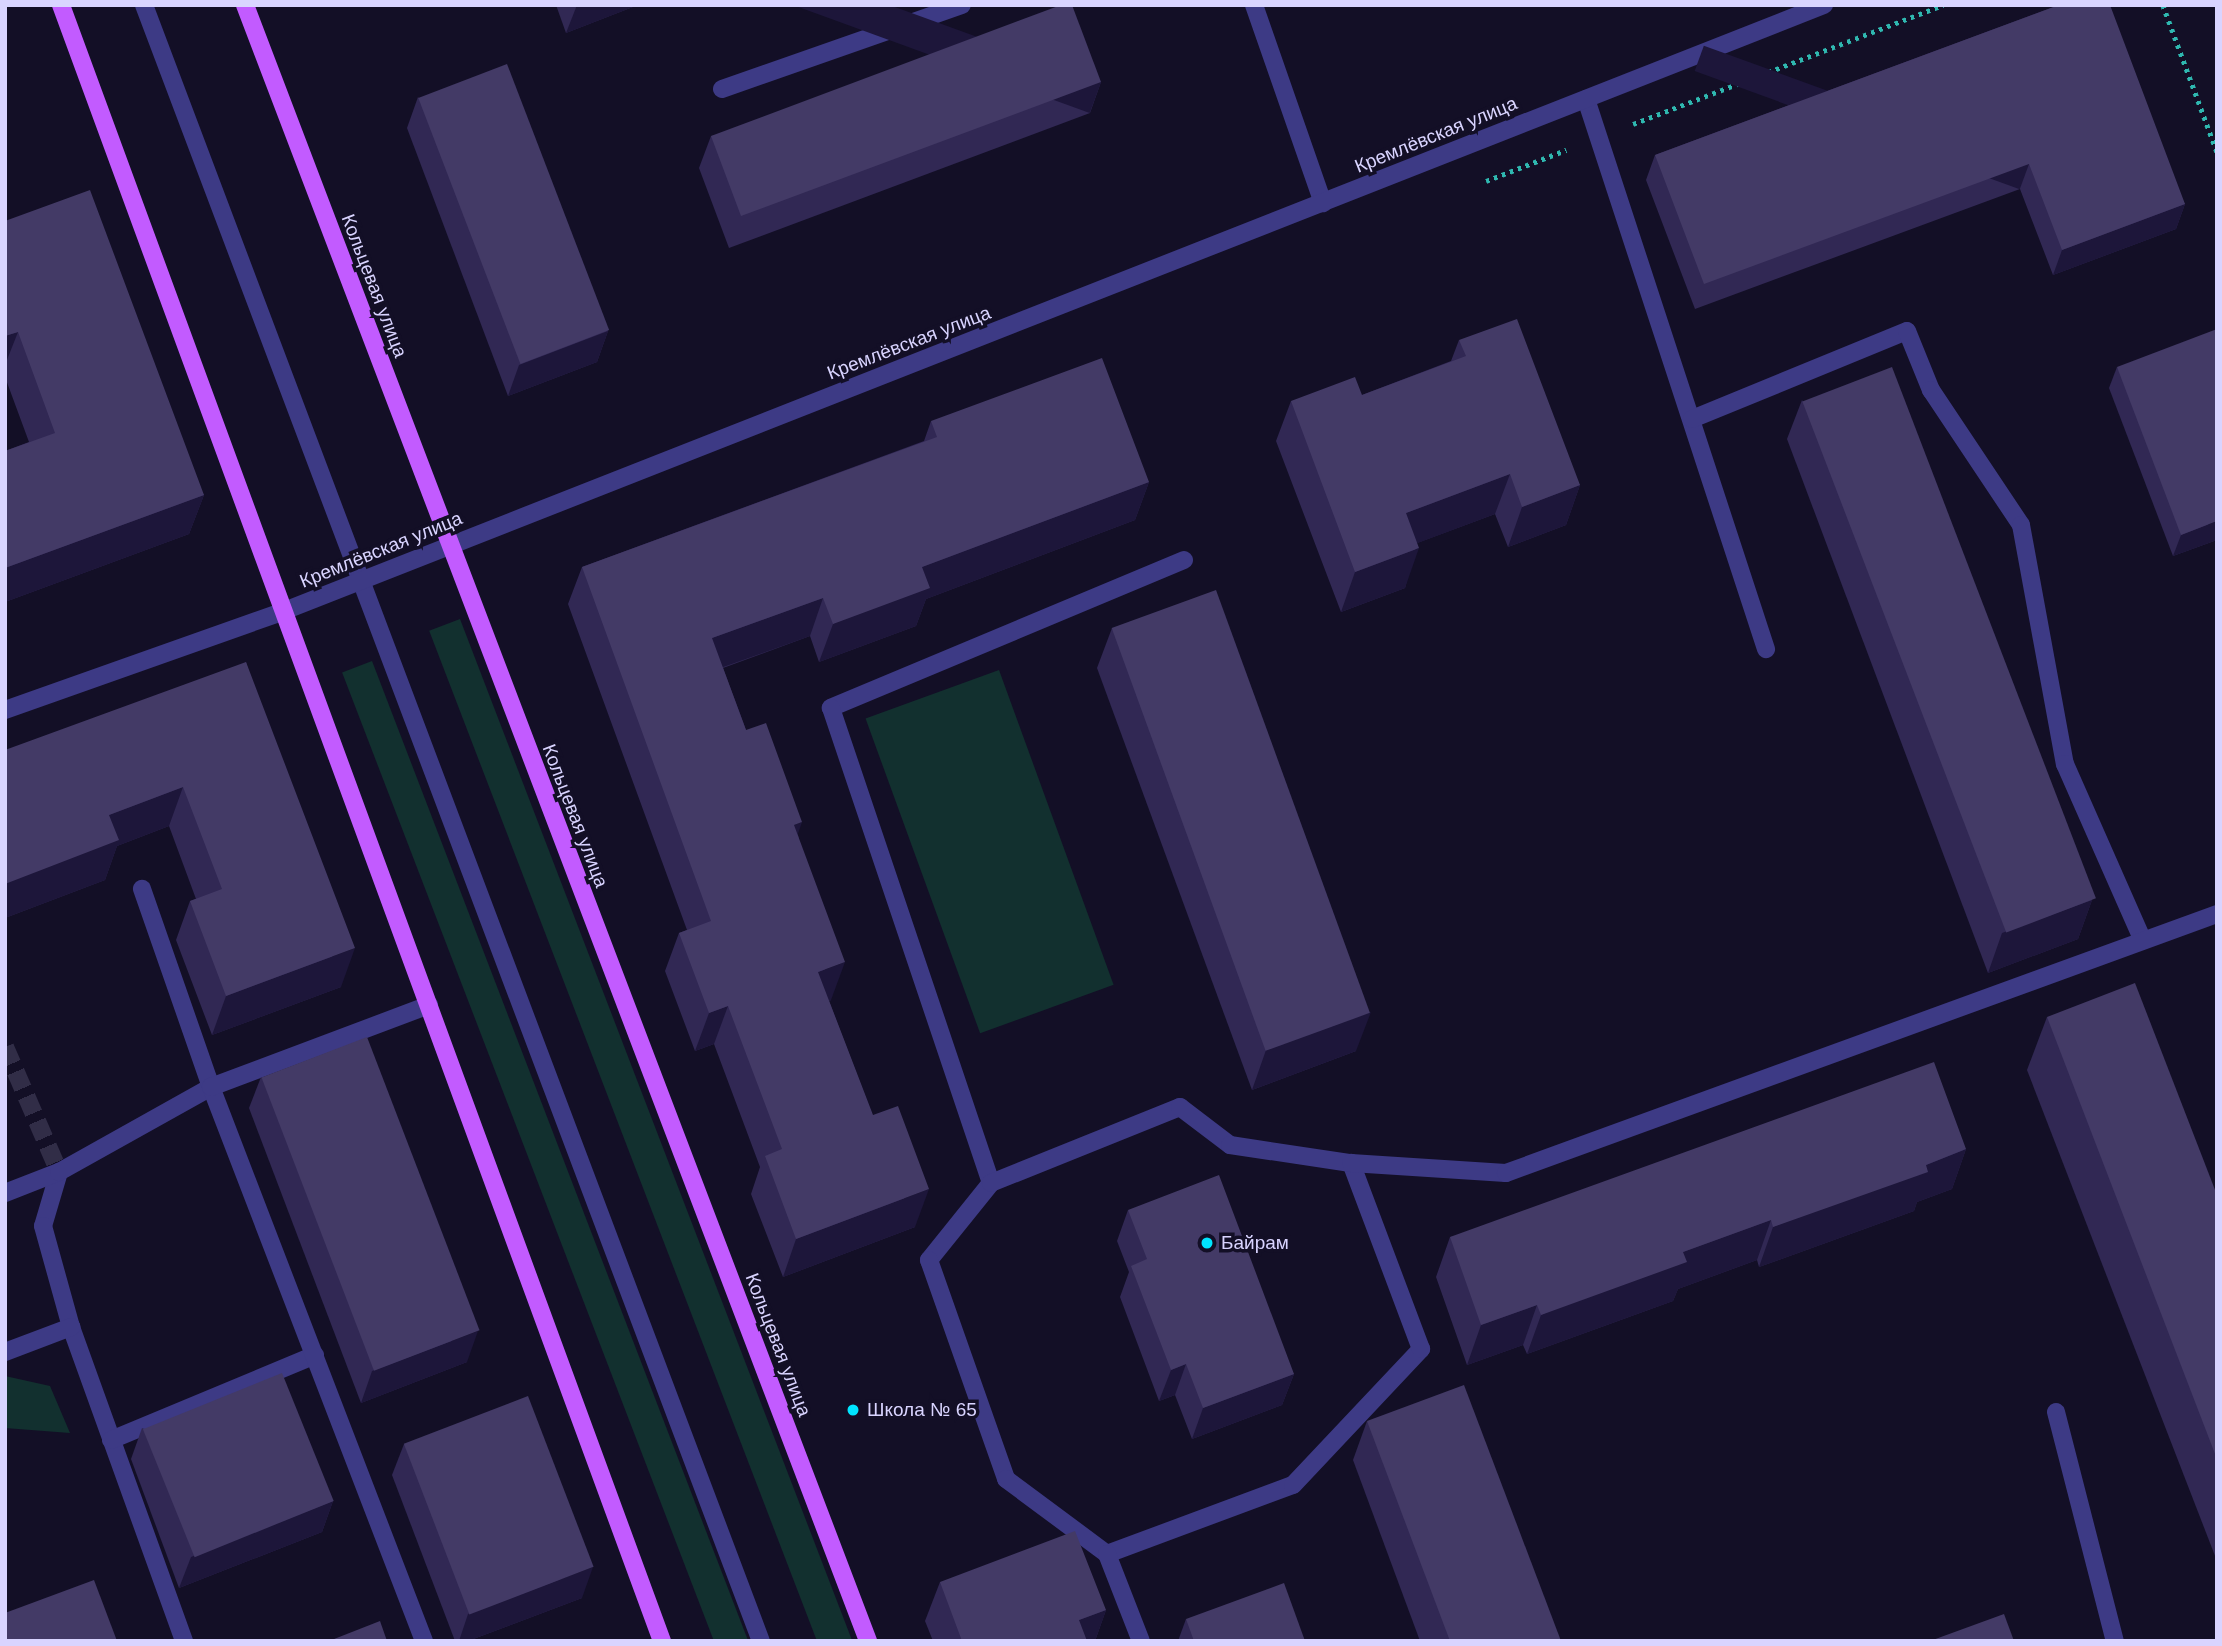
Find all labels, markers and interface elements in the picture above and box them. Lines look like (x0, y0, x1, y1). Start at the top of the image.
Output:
street label: Кремлёвская улица (1351, 92, 1521, 178)
street label: Кольцевая улица (336, 211, 412, 361)
street label: Кремлёвская улица (824, 301, 994, 385)
street label: Кремлёвская улица (296, 507, 466, 593)
street label: Кольцевая улица (537, 741, 613, 891)
place label: Байрам (1221, 1232, 1289, 1254)
marker: Байрам (1199, 1235, 1215, 1251)
street label: Кольцевая улица (740, 1270, 816, 1420)
place label: Школа № 65 (867, 1399, 977, 1421)
marker: Школа № 65 (845, 1402, 861, 1418)

